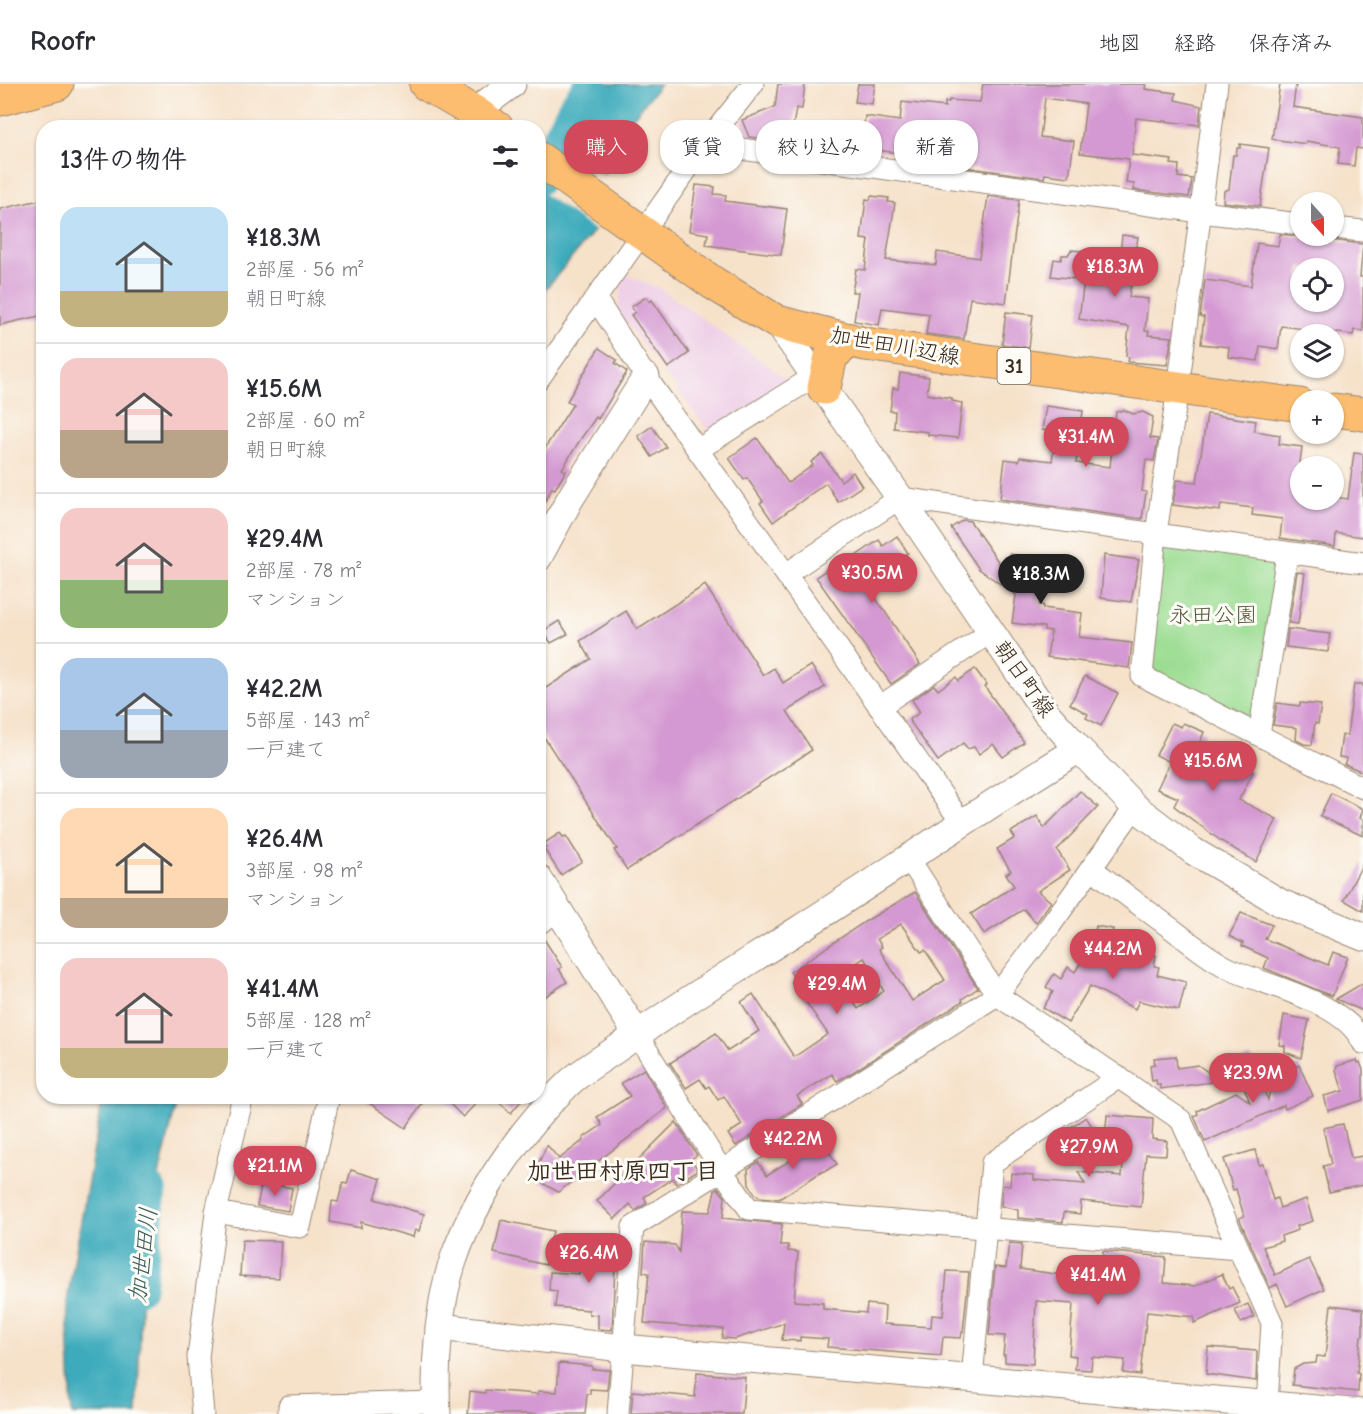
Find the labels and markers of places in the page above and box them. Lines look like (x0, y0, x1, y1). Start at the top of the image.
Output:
pin: ¥18.3M (1066, 247, 1164, 298)
pin: ¥31.4M (1037, 417, 1135, 468)
pin: ¥30.5M (823, 553, 921, 604)
pin: ¥18.3M (992, 554, 1090, 605)
pin: ¥15.6M (1164, 741, 1262, 792)
pin: ¥44.2M (1064, 929, 1162, 980)
pin: ¥29.4M (788, 964, 886, 1015)
pin: ¥23.9M (1204, 1053, 1302, 1104)
pin: ¥42.2M (744, 1119, 842, 1170)
pin: ¥27.9M (1040, 1127, 1138, 1178)
pin: ¥21.1M (226, 1146, 324, 1197)
pin: ¥26.4M (540, 1233, 638, 1284)
pin: ¥41.4M (1049, 1255, 1147, 1306)

